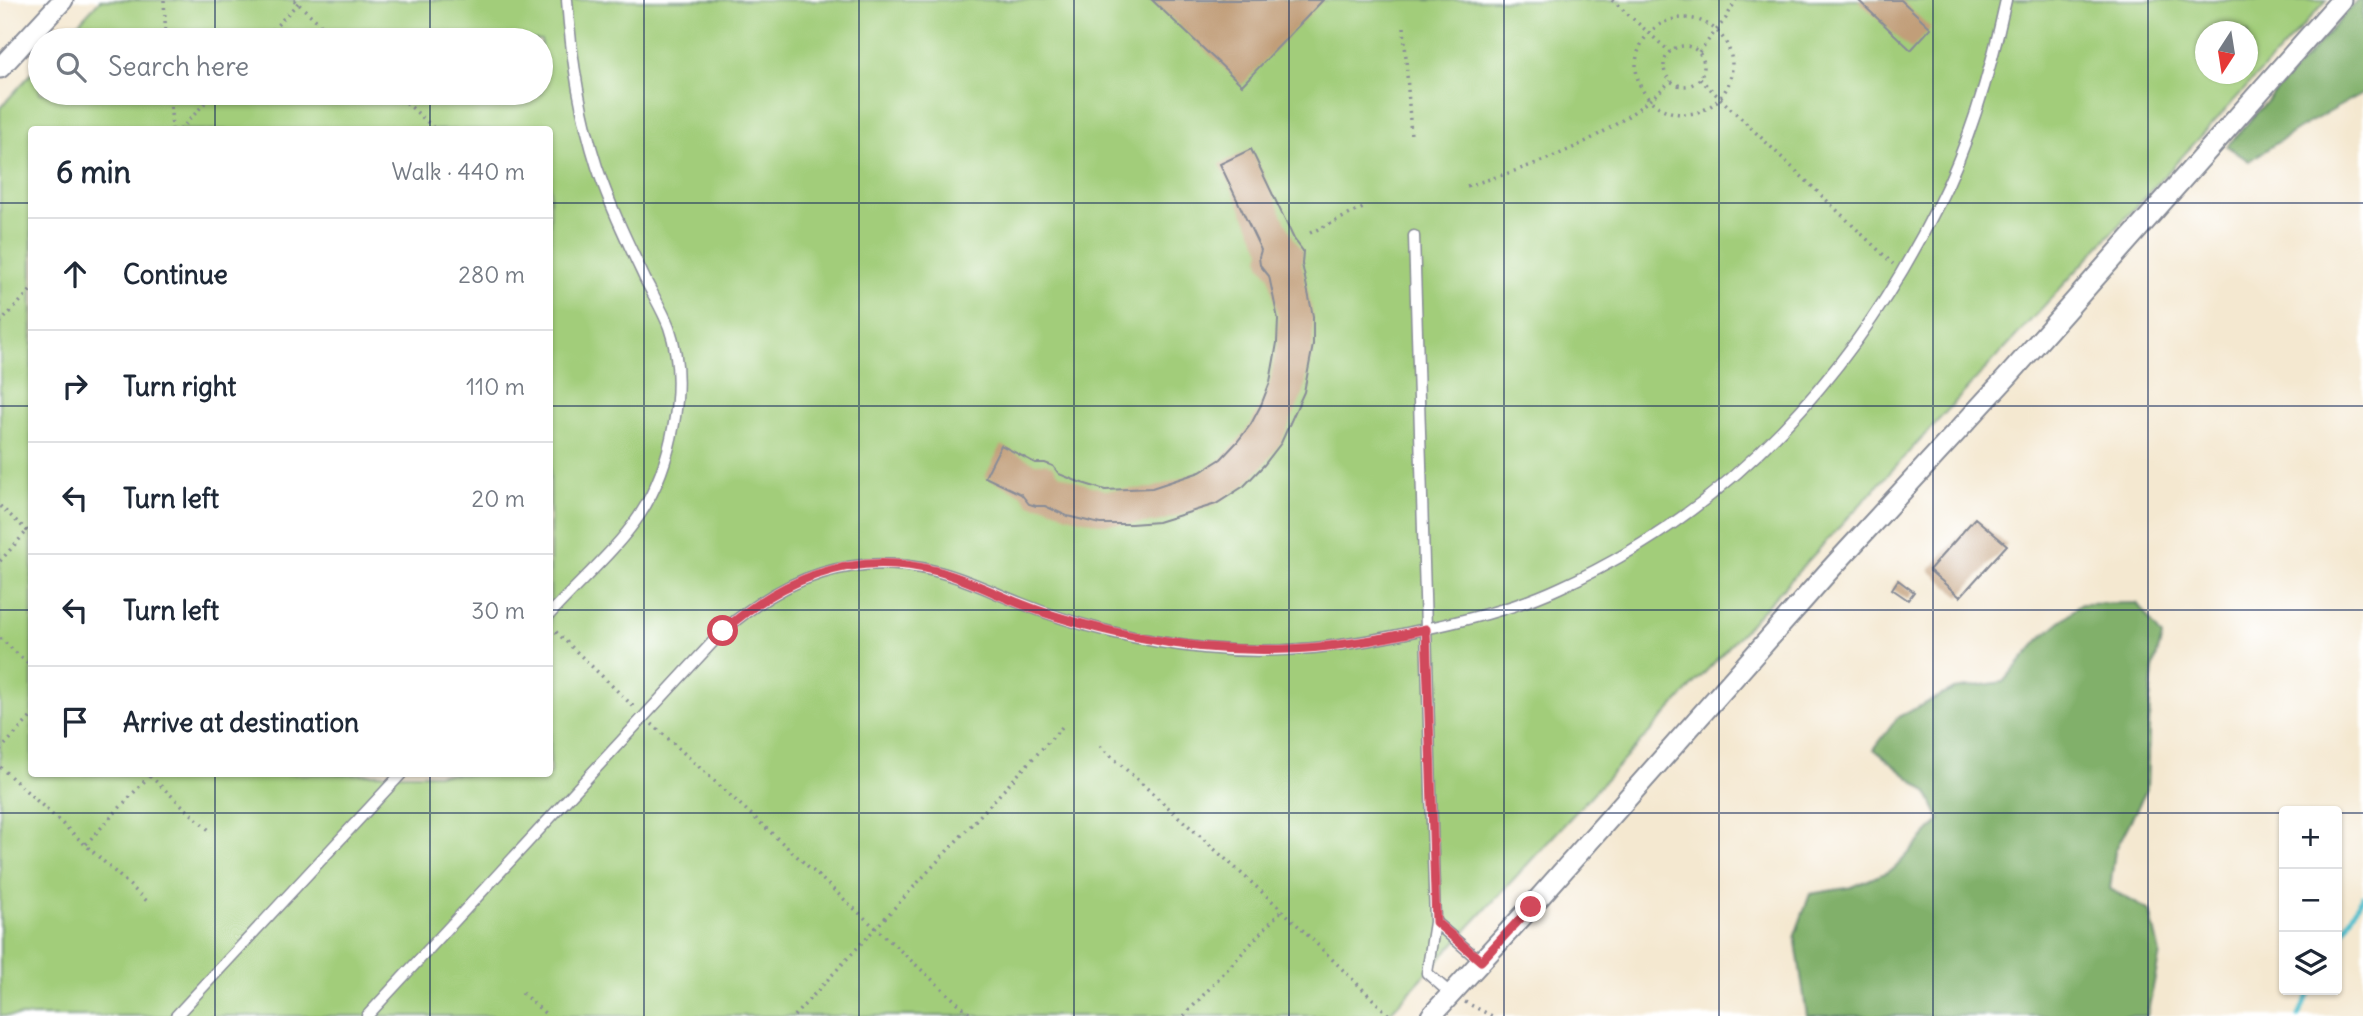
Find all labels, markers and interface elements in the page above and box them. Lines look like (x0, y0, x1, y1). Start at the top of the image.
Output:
north arrow (2195, 21, 2258, 84)
search box (28, 28, 553, 105)
icon: search (52, 48, 90, 86)
text: Search here (108, 50, 249, 83)
text: 6 min (56, 153, 131, 191)
text: Walk · 440 m (391, 157, 525, 186)
icon: ahead (56, 255, 94, 293)
text: Continue (123, 258, 228, 291)
text: 280 m (458, 260, 525, 289)
icon: right (56, 367, 94, 405)
text: Turn right (123, 370, 236, 403)
text: 110 m (466, 372, 525, 401)
icon: left (56, 479, 94, 517)
text: Turn left (123, 482, 219, 515)
text: 20 m (472, 484, 525, 513)
icon: left (56, 591, 94, 629)
text: Turn left (123, 594, 219, 627)
text: 30 m (471, 596, 525, 625)
route start (707, 615, 738, 646)
icon: arrive (56, 703, 94, 741)
text: Arrive at destination (123, 706, 359, 739)
map controls (2279, 806, 2342, 995)
button: + (2279, 806, 2342, 869)
button: − (2279, 869, 2342, 932)
route end (1515, 891, 1546, 922)
button: layers (2279, 932, 2342, 995)

